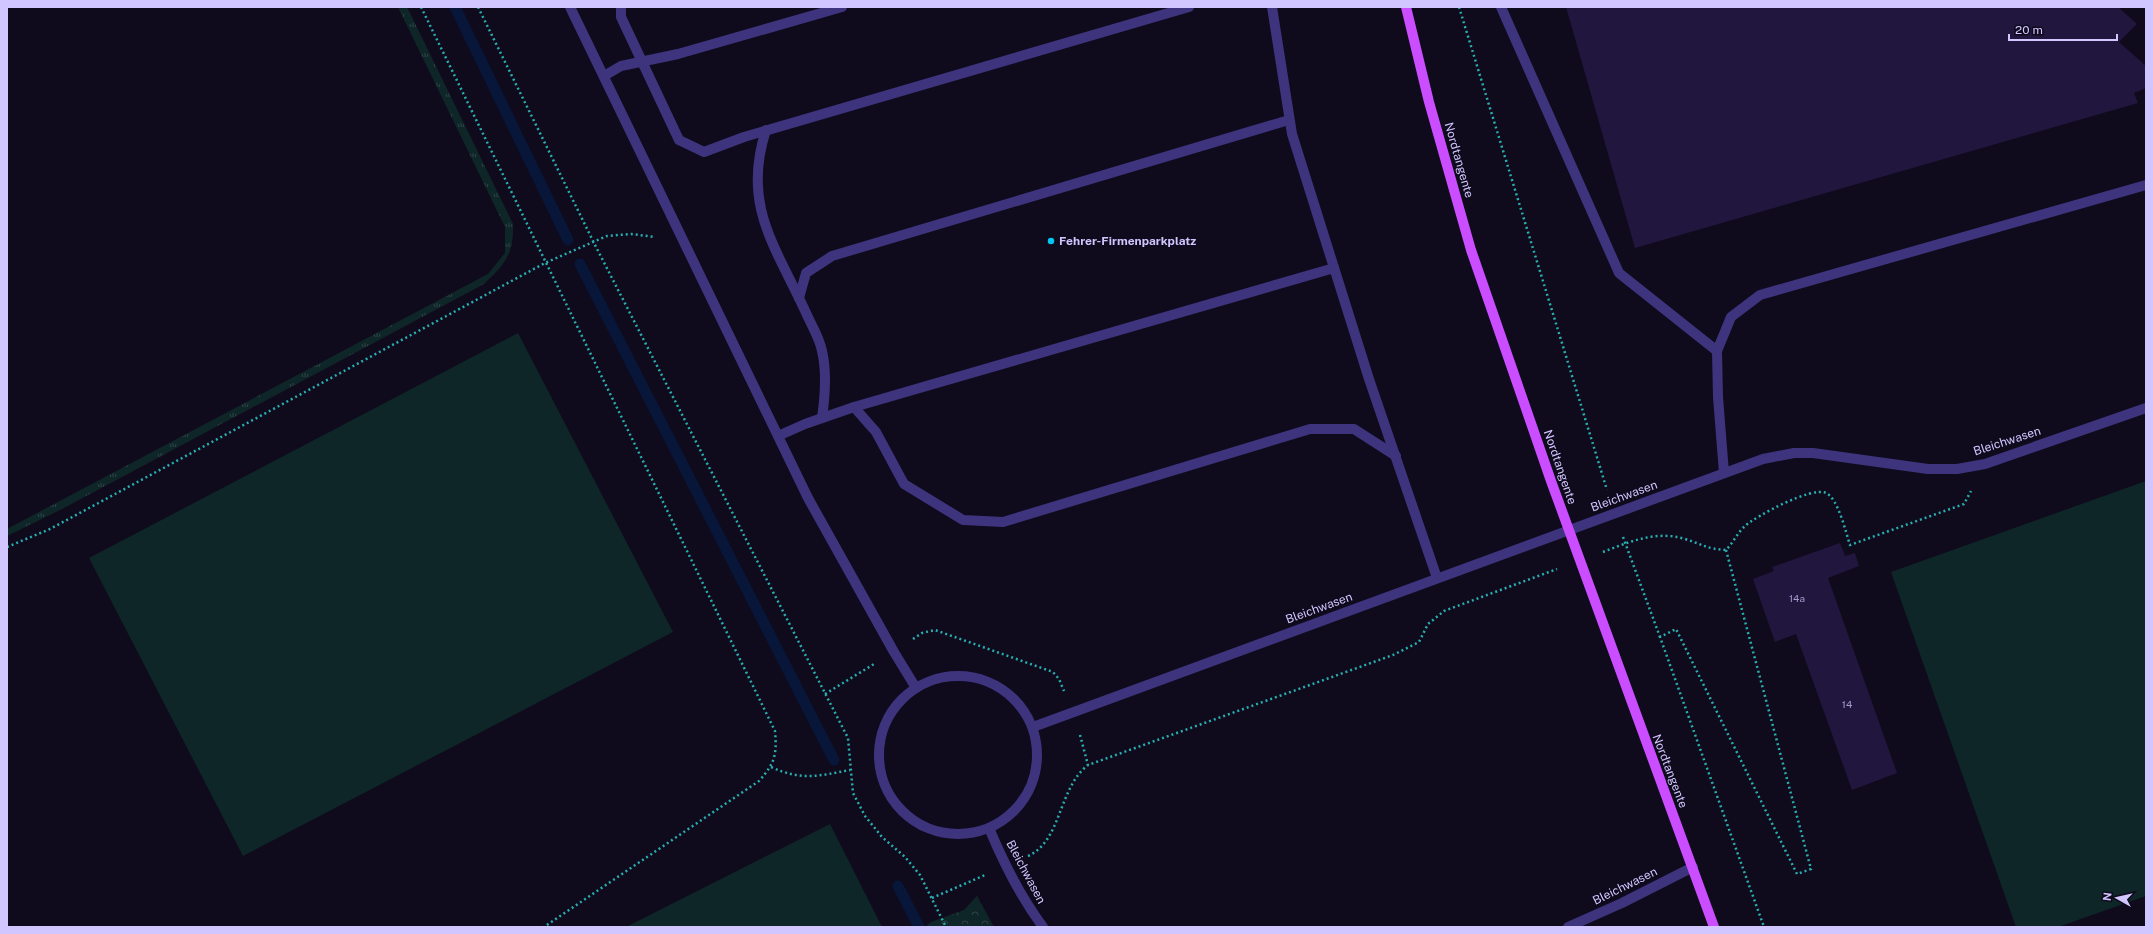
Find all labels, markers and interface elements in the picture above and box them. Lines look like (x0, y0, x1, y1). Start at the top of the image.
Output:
scale bar (2009, 16, 2117, 42)
text: 20 m (2015, 23, 2043, 37)
street label: Nordtangente (1442, 121, 1476, 199)
place label: Fehrer-Firmenparkplatz (1059, 234, 1196, 248)
marker: Fehrer-Firmenparkplatz (1046, 236, 1056, 246)
street label: Bleichwasen (1972, 424, 2042, 458)
street label: Nordtangente (1541, 428, 1579, 506)
street label: Bleichwasen (1589, 477, 1659, 515)
street label: Bleichwasen (1284, 589, 1354, 627)
house number: 14a (1789, 592, 1805, 604)
house number: 14 (1842, 698, 1852, 710)
street label: Nordtangente (1650, 732, 1691, 810)
street label: Bleichwasen (1003, 838, 1049, 906)
street label: Bleichwasen (1591, 864, 1660, 908)
north arrow (2097, 878, 2137, 918)
text: N (2101, 892, 2114, 902)

